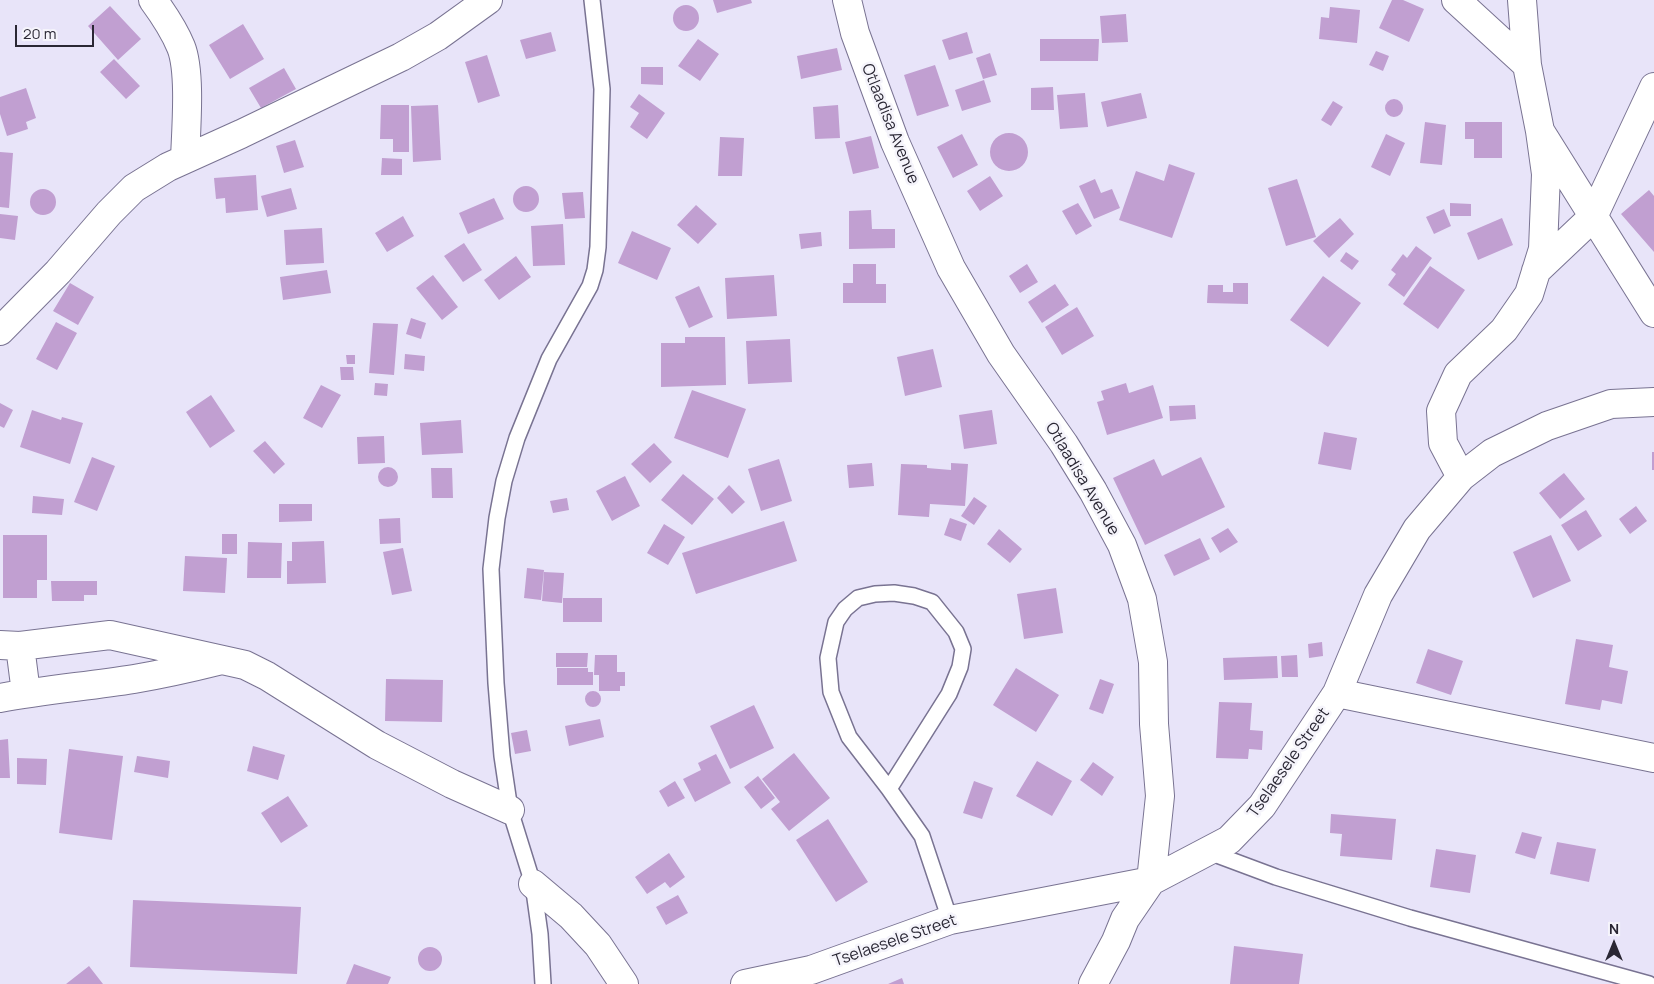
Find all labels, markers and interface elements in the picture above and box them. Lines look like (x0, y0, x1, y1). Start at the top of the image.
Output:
scale bar (18, 15, 96, 47)
text: 20 m (23, 23, 56, 44)
street label: Otlaadisa Avenue (857, 61, 923, 187)
street label: Otlaadisa Avenue (1041, 419, 1123, 539)
street label: Tselaesele Street (1244, 705, 1334, 821)
street label: Tselaesele Street (831, 911, 959, 971)
north arrow (1589, 919, 1639, 969)
text: N (1609, 919, 1619, 938)

